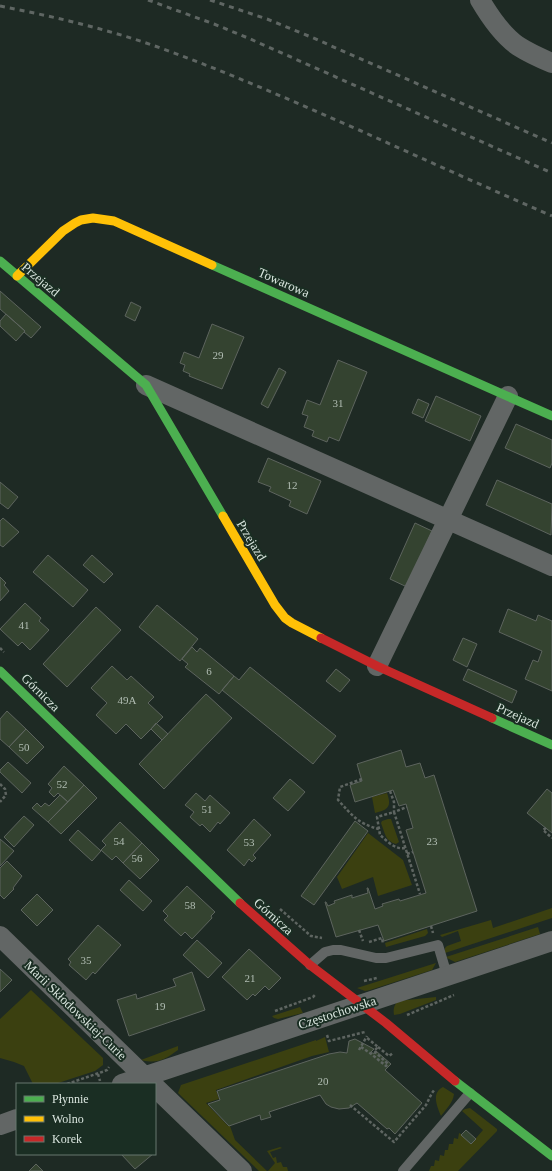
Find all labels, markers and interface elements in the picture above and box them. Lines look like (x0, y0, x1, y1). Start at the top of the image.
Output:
street label: Przejazd (19, 259, 63, 300)
street label: Towarowa (256, 264, 312, 301)
house number: 29 (213, 349, 224, 361)
house number: 31 (333, 397, 344, 409)
house number: 12 (287, 479, 298, 491)
street label: Przejazd (234, 517, 270, 564)
house number: 41 (19, 619, 30, 631)
house number: 6 (206, 665, 212, 677)
street label: Górnicza (18, 670, 63, 714)
house number: 49A (118, 694, 137, 706)
street label: Przejazd (494, 700, 542, 732)
house number: 50 (19, 741, 30, 753)
house number: 52 (57, 778, 68, 790)
house number: 51 (202, 803, 213, 815)
house number: 54 (114, 835, 125, 847)
house number: 23 (427, 835, 438, 847)
house number: 53 (244, 836, 255, 848)
house number: 56 (132, 852, 143, 864)
street label: Górnicza (251, 895, 297, 938)
house number: 58 (185, 899, 196, 911)
house number: 35 (81, 954, 92, 966)
street label: Marii Skłodowskiej-Curie (21, 958, 130, 1063)
house number: 21 (245, 972, 256, 984)
street label: Częstochowska (296, 993, 378, 1032)
house number: 19 (155, 1000, 166, 1012)
house number: 20 (318, 1075, 329, 1087)
legend (16, 1083, 156, 1155)
text: Płynnie (52, 1092, 89, 1106)
text: Wolno (52, 1112, 84, 1126)
text: Korek (52, 1132, 82, 1146)

